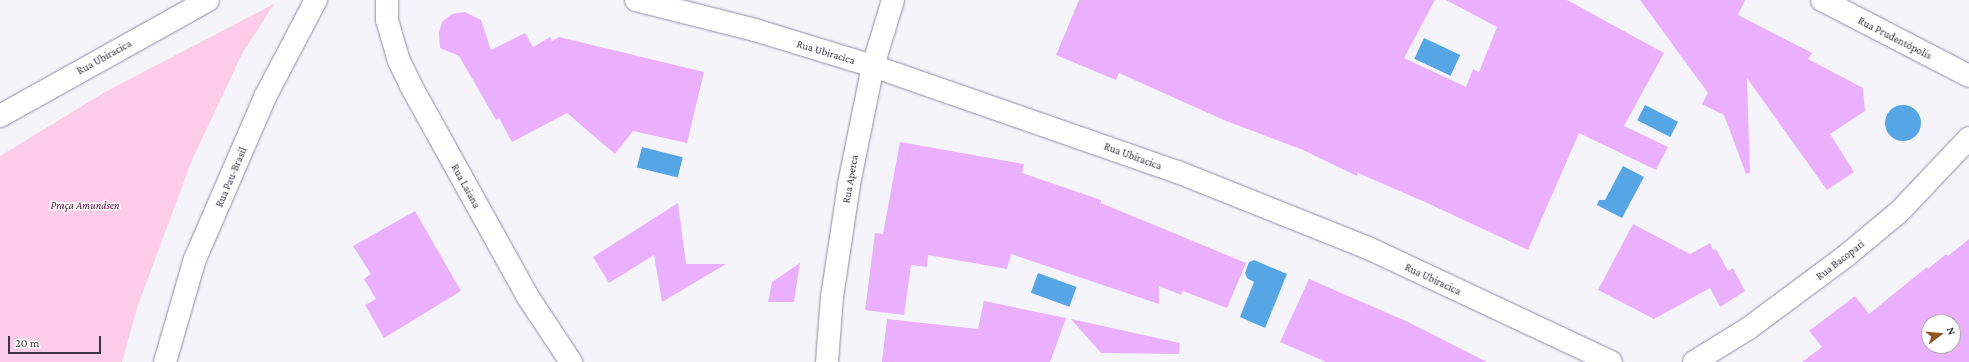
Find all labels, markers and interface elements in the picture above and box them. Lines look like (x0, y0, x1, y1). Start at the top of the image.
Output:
street label: Rua Prudentópolis (1856, 14, 1934, 62)
street label: Rua Ubiracica (74, 37, 134, 77)
street label: Rua Ubiracica (795, 37, 857, 67)
street label: Rua Ubiracica (1102, 139, 1164, 173)
street label: Rua Pau-Brasil (212, 145, 250, 209)
street label: Rua Aperca (839, 154, 861, 204)
street label: Rua Laiana (448, 162, 484, 210)
park label: Praça Amundsen (50, 198, 120, 212)
street label: Rua Bacopari (1813, 237, 1867, 283)
street label: Rua Ubiracica (1403, 260, 1463, 298)
north arrow (1921, 314, 1961, 354)
text: N (1945, 326, 1958, 336)
scale bar (10, 328, 103, 354)
text: 20 m (15, 336, 39, 350)

